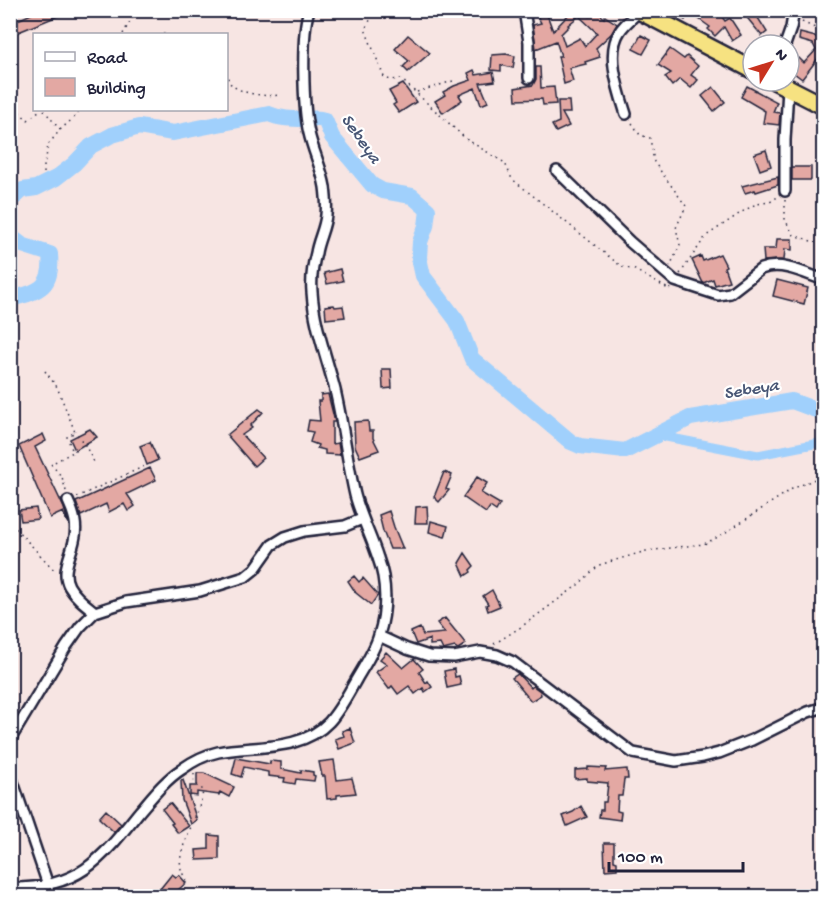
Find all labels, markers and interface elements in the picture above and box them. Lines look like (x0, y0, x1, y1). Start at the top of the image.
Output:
legend (33, 33, 228, 111)
north arrow (741, 33, 801, 93)
text: N (769, 46, 791, 66)
text: Road (87, 49, 128, 70)
text: Building (86, 79, 146, 100)
water label: Sebeya (335, 111, 385, 169)
water label: Sebeya (722, 376, 781, 405)
scale bar (609, 835, 742, 873)
text: 100 m (617, 848, 663, 869)

